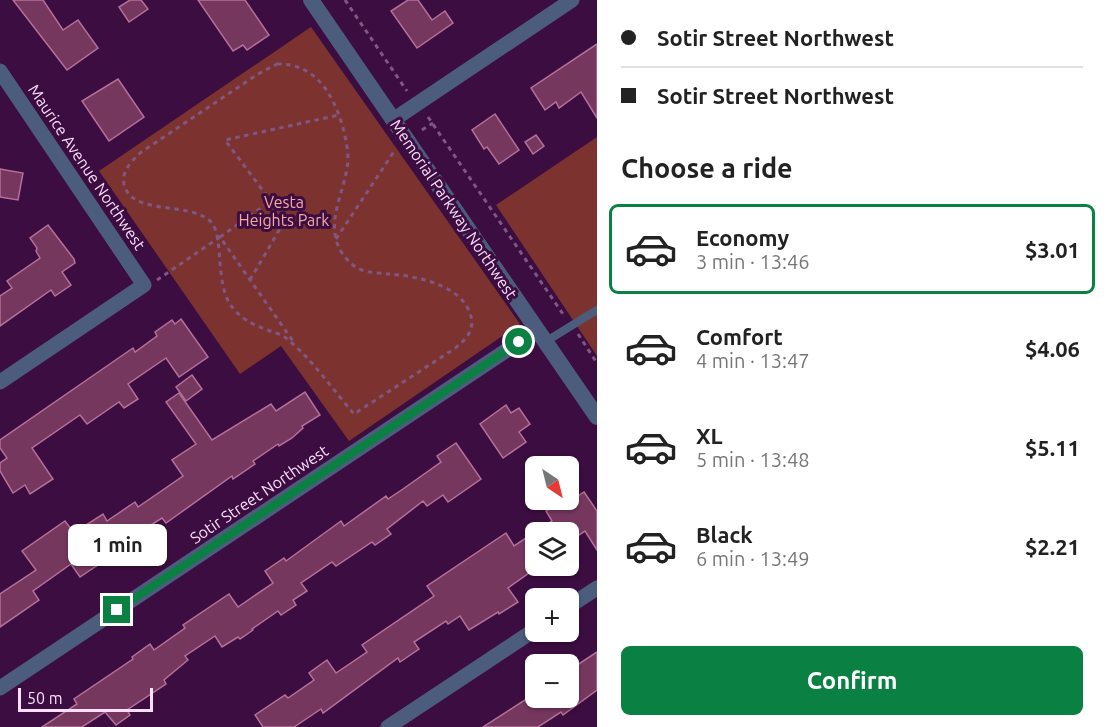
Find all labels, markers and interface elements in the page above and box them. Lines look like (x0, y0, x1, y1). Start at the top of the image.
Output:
text: Sotir Street Northwest (657, 25, 894, 50)
street label: Maurice Avenue Northwest (25, 81, 149, 254)
text: Sotir Street Northwest (657, 83, 894, 108)
street label: Memorial Parkway Northwest (387, 116, 521, 303)
text: Choose a ride (621, 153, 793, 183)
park label: Vesta Heights Park (239, 193, 329, 229)
icon: car (624, 222, 678, 276)
text: Economy (696, 225, 789, 250)
text: $3.01 (1025, 237, 1080, 262)
text: 3 min · 13:46 (696, 250, 810, 273)
icon: car (624, 321, 678, 375)
text: Comfort (696, 324, 783, 349)
route start (505, 328, 532, 355)
text: $4.06 (1025, 336, 1080, 361)
text: 4 min · 13:47 (696, 349, 810, 372)
icon: car (624, 420, 678, 474)
text: XL (696, 423, 723, 448)
text: $5.11 (1025, 435, 1080, 460)
street label: Sotir Street Northwest (187, 441, 332, 547)
text: 5 min · 13:48 (696, 448, 810, 471)
north arrow (525, 456, 579, 510)
map controls (525, 456, 579, 708)
icon: car (624, 519, 678, 573)
button: layers (525, 522, 579, 576)
text: Black (696, 522, 753, 547)
callout: 1 min (68, 523, 166, 565)
text: 1 min (92, 533, 143, 556)
text: $2.21 (1025, 534, 1080, 559)
text: 6 min · 13:49 (696, 547, 810, 570)
button: + (525, 588, 579, 642)
route end (103, 596, 130, 623)
button: Confirm (621, 646, 1083, 715)
button: − (525, 654, 579, 708)
scale bar (18, 685, 153, 712)
text: 50 m (27, 689, 63, 707)

